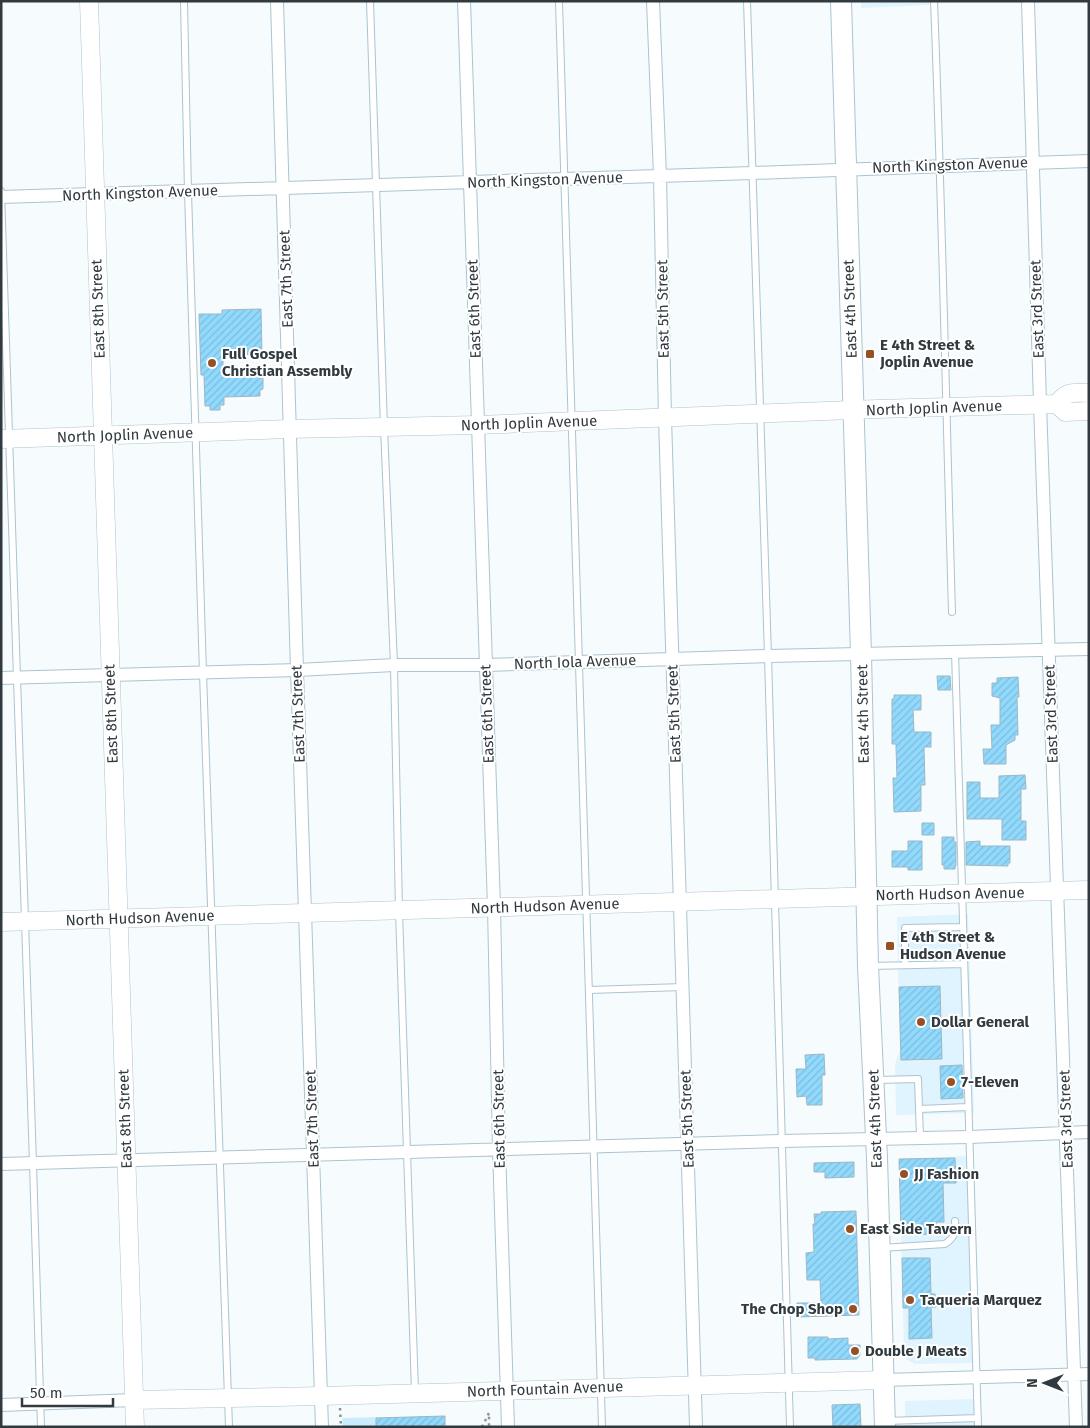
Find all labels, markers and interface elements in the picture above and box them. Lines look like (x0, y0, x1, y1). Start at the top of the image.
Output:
street label: North Kingston Avenue (872, 153, 1028, 177)
street label: North Kingston Avenue (467, 168, 623, 192)
street label: North Kingston Avenue (62, 181, 218, 205)
street label: East 7th Street (275, 229, 297, 328)
street label: East 8th Street (87, 258, 109, 359)
street label: East 6th Street (463, 259, 485, 359)
street label: East 5th Street (653, 259, 673, 358)
street label: East 4th Street (839, 259, 861, 359)
street label: East 3rd Street (1026, 259, 1048, 359)
place label: E 4th Street & Joplin Avenue (879, 336, 976, 371)
place label: Full Gospel Christian Assembly (222, 345, 353, 380)
marker: E 4th Street & Joplin Avenue (864, 348, 876, 360)
marker: Full Gospel Christian Assembly (206, 357, 218, 369)
street label: North Joplin Avenue (866, 397, 1002, 419)
street label: North Joplin Avenue (461, 412, 597, 434)
street label: North Joplin Avenue (57, 424, 193, 446)
street label: North Iola Avenue (514, 651, 636, 673)
street label: East 8th Street (100, 663, 122, 764)
street label: East 7th Street (287, 664, 309, 763)
street label: East 6th Street (476, 664, 498, 764)
street label: East 5th Street (663, 664, 685, 764)
street label: East 4th Street (853, 664, 873, 764)
street label: East 3rd Street (1040, 664, 1062, 764)
street label: North Hudson Avenue (875, 884, 1025, 904)
street label: North Hudson Avenue (470, 894, 620, 918)
street label: North Hudson Avenue (65, 906, 215, 930)
place label: E 4th Street & Hudson Avenue (900, 928, 1006, 963)
marker: E 4th Street & Hudson Avenue (884, 940, 896, 952)
place label: Dollar General (931, 1013, 1030, 1031)
marker: Dollar General (915, 1016, 927, 1028)
street label: East 8th Street (114, 1068, 136, 1169)
street label: East 7th Street (301, 1069, 323, 1168)
street label: East 6th Street (489, 1069, 509, 1169)
street label: East 5th Street (676, 1069, 698, 1169)
street label: East 4th Street (864, 1069, 886, 1169)
street label: East 3rd Street (1055, 1069, 1077, 1169)
place label: 7-Eleven (961, 1073, 1019, 1091)
marker: 7-Eleven (945, 1076, 957, 1088)
place label: JJ Fashion (913, 1165, 979, 1183)
marker: JJ Fashion (898, 1168, 910, 1180)
place label: East Side Tavern (860, 1220, 972, 1238)
marker: East Side Tavern (844, 1223, 856, 1235)
place label: Taqueria Marquez (920, 1291, 1042, 1309)
marker: Taqueria Marquez (904, 1294, 916, 1306)
place label: The Chop Shop (741, 1300, 843, 1318)
marker: The Chop Shop (847, 1303, 859, 1315)
place label: Double J Meats (865, 1342, 967, 1360)
marker: Double J Meats (849, 1345, 861, 1357)
north arrow (1020, 1358, 1070, 1408)
scale bar (22, 1376, 114, 1408)
street label: North Fountain Avenue (467, 1377, 623, 1401)
text: N (1024, 1378, 1041, 1388)
text: 50 m (30, 1384, 63, 1402)

